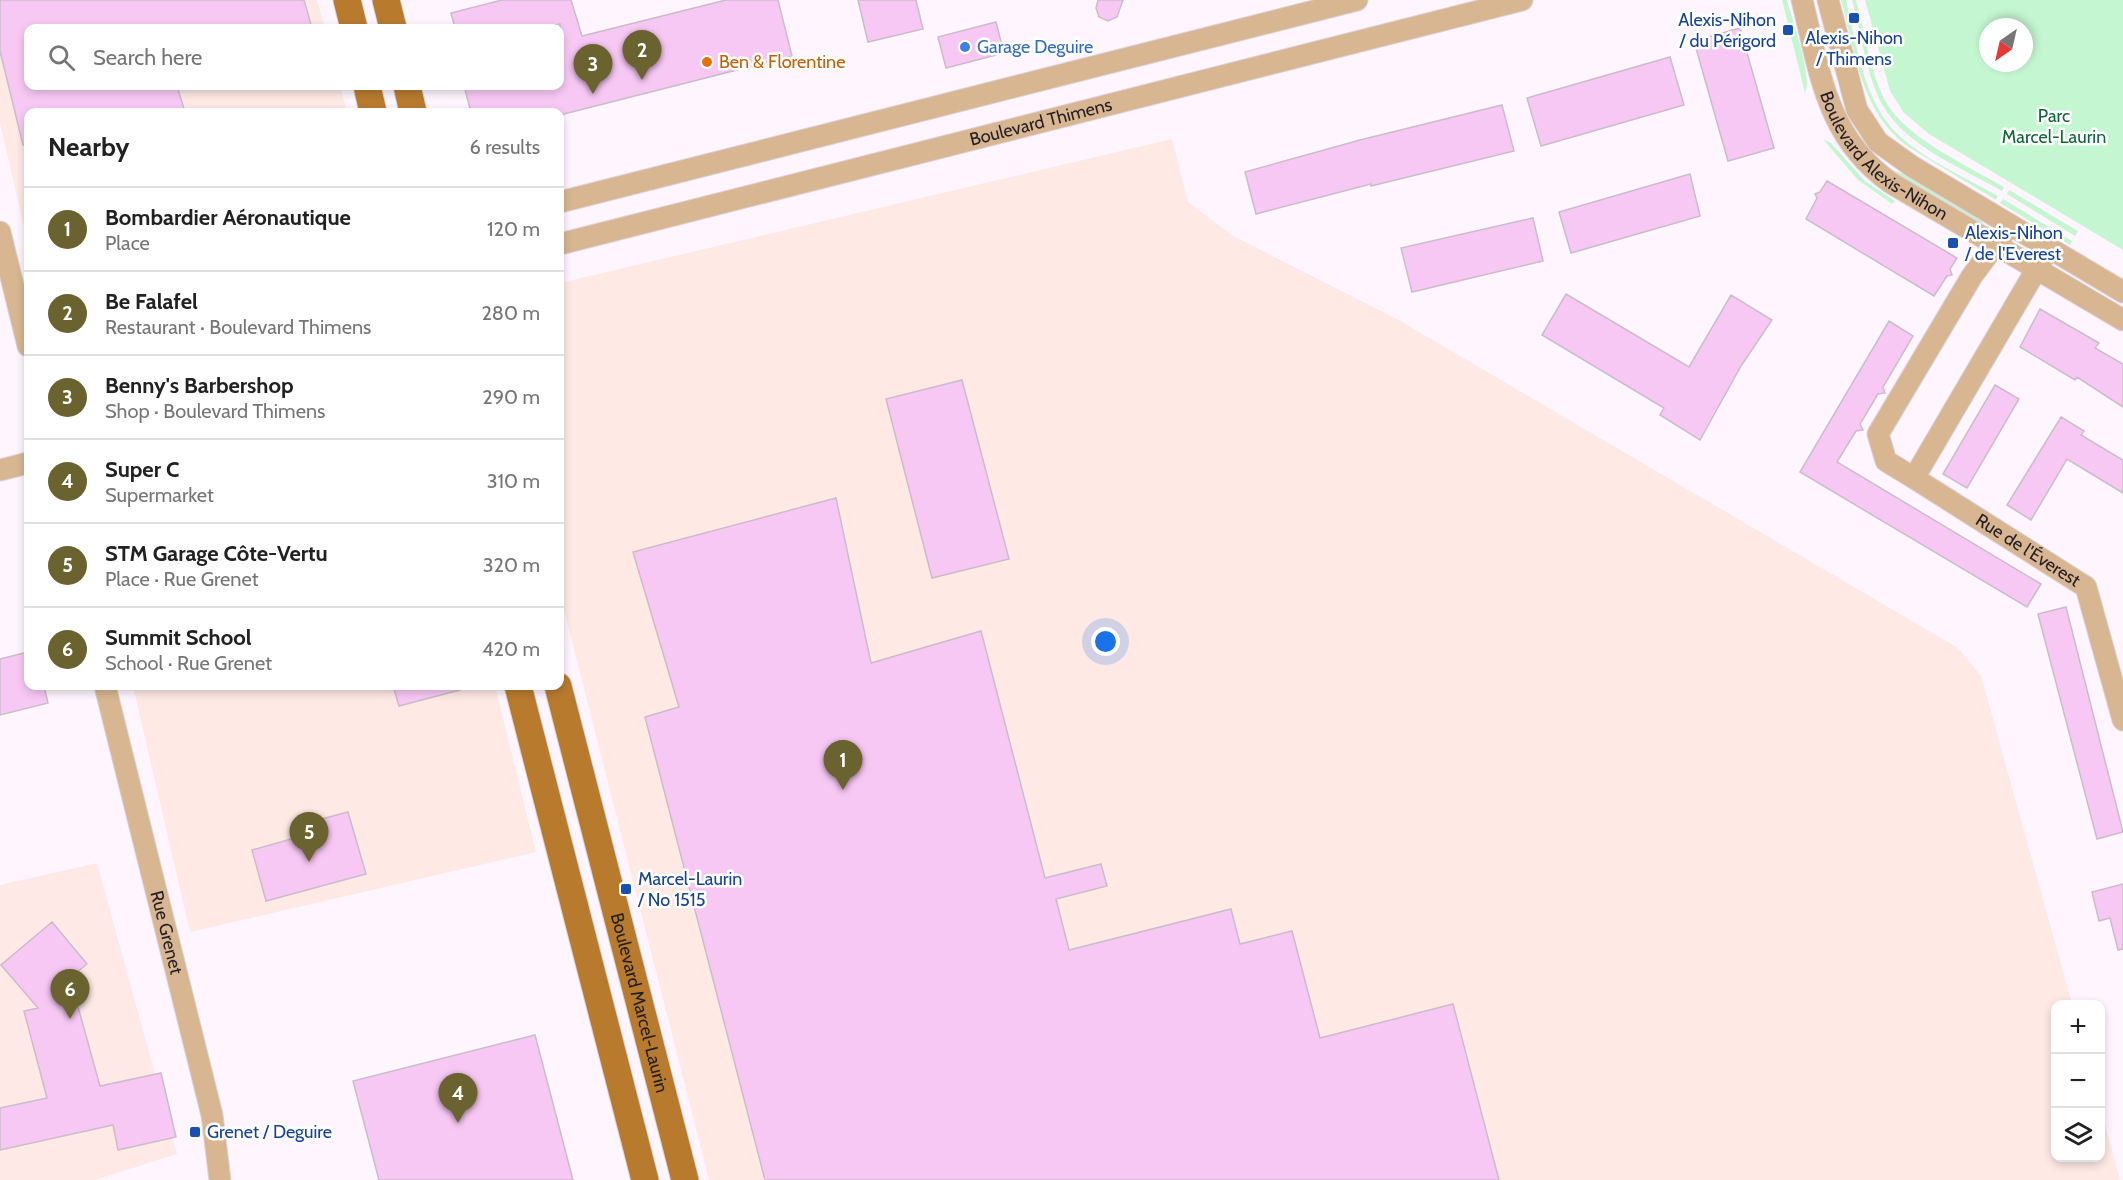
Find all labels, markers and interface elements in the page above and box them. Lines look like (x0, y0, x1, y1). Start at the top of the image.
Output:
place label: Alexis-Nihon / du Périgord (1678, 9, 1776, 52)
marker: Alexis-Nihon / Thimens (1847, 11, 1861, 25)
north arrow (1979, 18, 2033, 72)
marker: Alexis-Nihon / du Périgord (1781, 23, 1795, 37)
search box (24, 24, 564, 90)
place label: Alexis-Nihon / Thimens (1805, 27, 1903, 70)
pin: 2 (622, 31, 662, 80)
place label: Garage Deguire (977, 36, 1093, 58)
marker: Garage Deguire (958, 40, 972, 54)
icon: search (45, 41, 78, 74)
text: Search here (93, 44, 202, 71)
pin: 3 (574, 44, 612, 94)
place label: Ben & Florentine (719, 51, 845, 73)
marker: Ben & Florentine (700, 55, 714, 69)
street label: Boulevard Alexis-Nihon (1815, 88, 1952, 225)
street label: Boulevard Thimens (967, 93, 1114, 151)
park label: Parc Marcel-Laurin (2002, 105, 2106, 148)
text: Nearby (48, 131, 129, 163)
text: 6 results (469, 135, 540, 159)
text: Bombardier Aéronautique (105, 204, 351, 231)
text: 1 (64, 217, 71, 241)
text: 120 m (487, 217, 540, 241)
place label: Alexis-Nihon / de l'Everest (1964, 222, 2063, 265)
text: Place (105, 231, 150, 255)
marker: Alexis-Nihon / de l'Everest (1946, 236, 1960, 250)
text: Be Falafel (105, 288, 198, 315)
text: 2 (62, 301, 73, 325)
text: 280 m (481, 301, 540, 325)
text: Restaurant · Boulevard Thimens (105, 315, 371, 339)
text: Benny's Barbershop (105, 372, 294, 399)
text: 3 (62, 385, 73, 409)
text: 290 m (482, 385, 540, 409)
text: Shop · Boulevard Thimens (105, 399, 325, 423)
text: Super C (105, 456, 179, 483)
text: 4 (61, 469, 74, 493)
text: 310 m (487, 469, 540, 493)
text: Supermarket (105, 483, 214, 507)
street label: Rue de l'Éverest (1972, 509, 2084, 592)
text: STM Garage Côte-Vertu (105, 540, 328, 567)
text: 5 (62, 553, 73, 577)
text: 320 m (483, 553, 540, 577)
text: Place · Rue Grenet (105, 567, 258, 591)
text: Summit School (105, 624, 252, 651)
your location (1091, 627, 1120, 656)
text: 6 (62, 637, 73, 661)
text: 420 m (482, 637, 540, 661)
text: School · Rue Grenet (105, 651, 272, 675)
pin: 1 (824, 740, 862, 790)
pin: 5 (290, 812, 328, 862)
place label: Marcel-Laurin / No 1515 (637, 868, 742, 911)
marker: Marcel-Laurin / No 1515 (619, 882, 633, 896)
street label: Rue Grenet (145, 888, 187, 977)
street label: Boulevard Marcel-Laurin (606, 910, 673, 1095)
pin: 6 (50, 970, 90, 1019)
map controls (2051, 1000, 2105, 1162)
button: + (2051, 1000, 2105, 1054)
button: − (2051, 1054, 2105, 1108)
pin: 4 (438, 1074, 478, 1123)
button: layers (2051, 1108, 2105, 1162)
place label: Grenet / Deguire (207, 1121, 332, 1143)
marker: Grenet / Deguire (188, 1125, 202, 1139)

